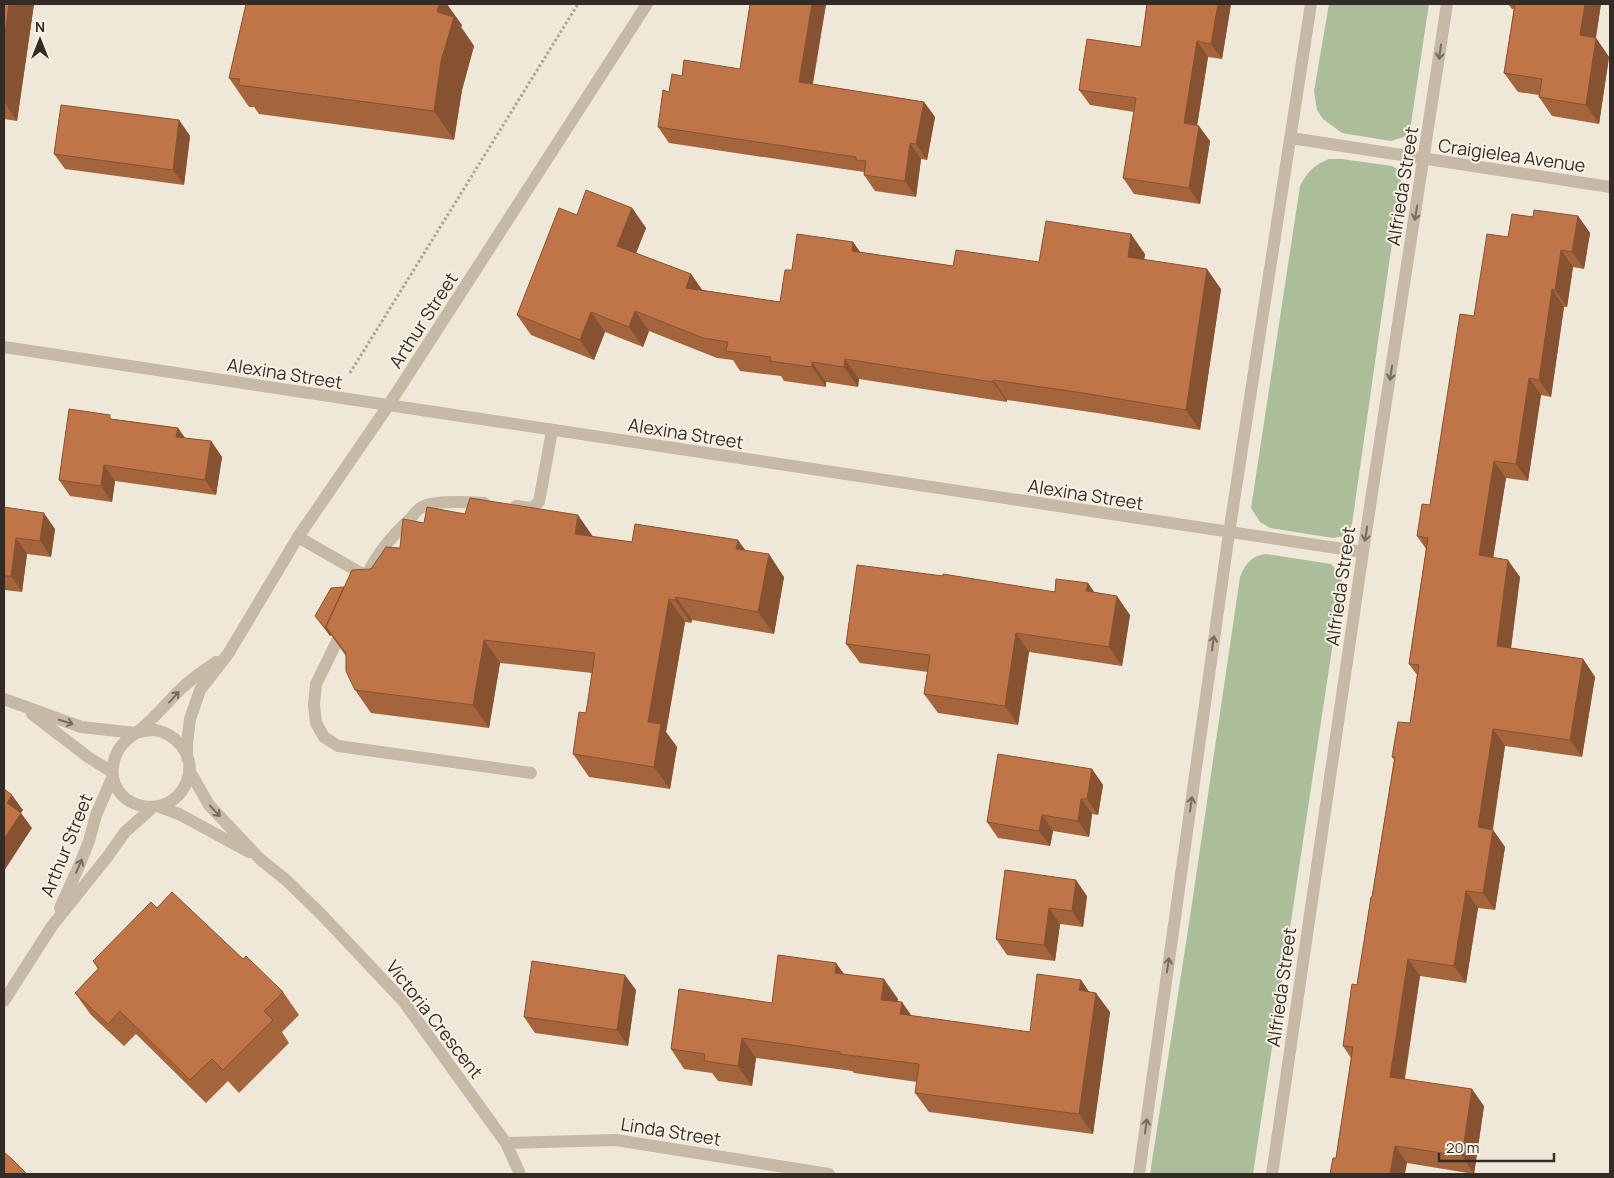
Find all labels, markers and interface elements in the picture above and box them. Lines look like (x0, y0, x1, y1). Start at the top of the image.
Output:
north arrow (15, 15, 65, 65)
text: N (35, 17, 45, 36)
one-way arrow (1435, 44, 1445, 60)
street label: Alfrieda Street (1381, 125, 1423, 247)
street label: Craigielea Avenue (1437, 133, 1587, 177)
one-way arrow (1411, 204, 1421, 220)
street label: Arthur Street (383, 268, 463, 372)
street label: Alexina Street (226, 352, 344, 394)
one-way arrow (1385, 365, 1395, 381)
street label: Alexina Street (627, 412, 745, 454)
street label: Alexina Street (1027, 473, 1145, 515)
street label: Alfrieda Street (1320, 525, 1360, 647)
one-way arrow (1360, 525, 1370, 541)
one-way arrow (1209, 636, 1219, 652)
one-way arrow (168, 690, 179, 703)
one-way arrow (58, 718, 73, 727)
street label: Arthur Street (34, 790, 98, 900)
one-way arrow (1186, 796, 1196, 812)
one-way arrow (209, 805, 221, 818)
one-way arrow (74, 859, 84, 874)
street label: Alfrieda Street (1261, 926, 1301, 1048)
street label: Victoria Crescent (381, 955, 489, 1083)
one-way arrow (1163, 957, 1173, 973)
street label: Linda Street (619, 1111, 723, 1151)
one-way arrow (1141, 1118, 1151, 1134)
scale bar (1439, 1130, 1554, 1162)
text: 20 m (1446, 1137, 1479, 1158)

